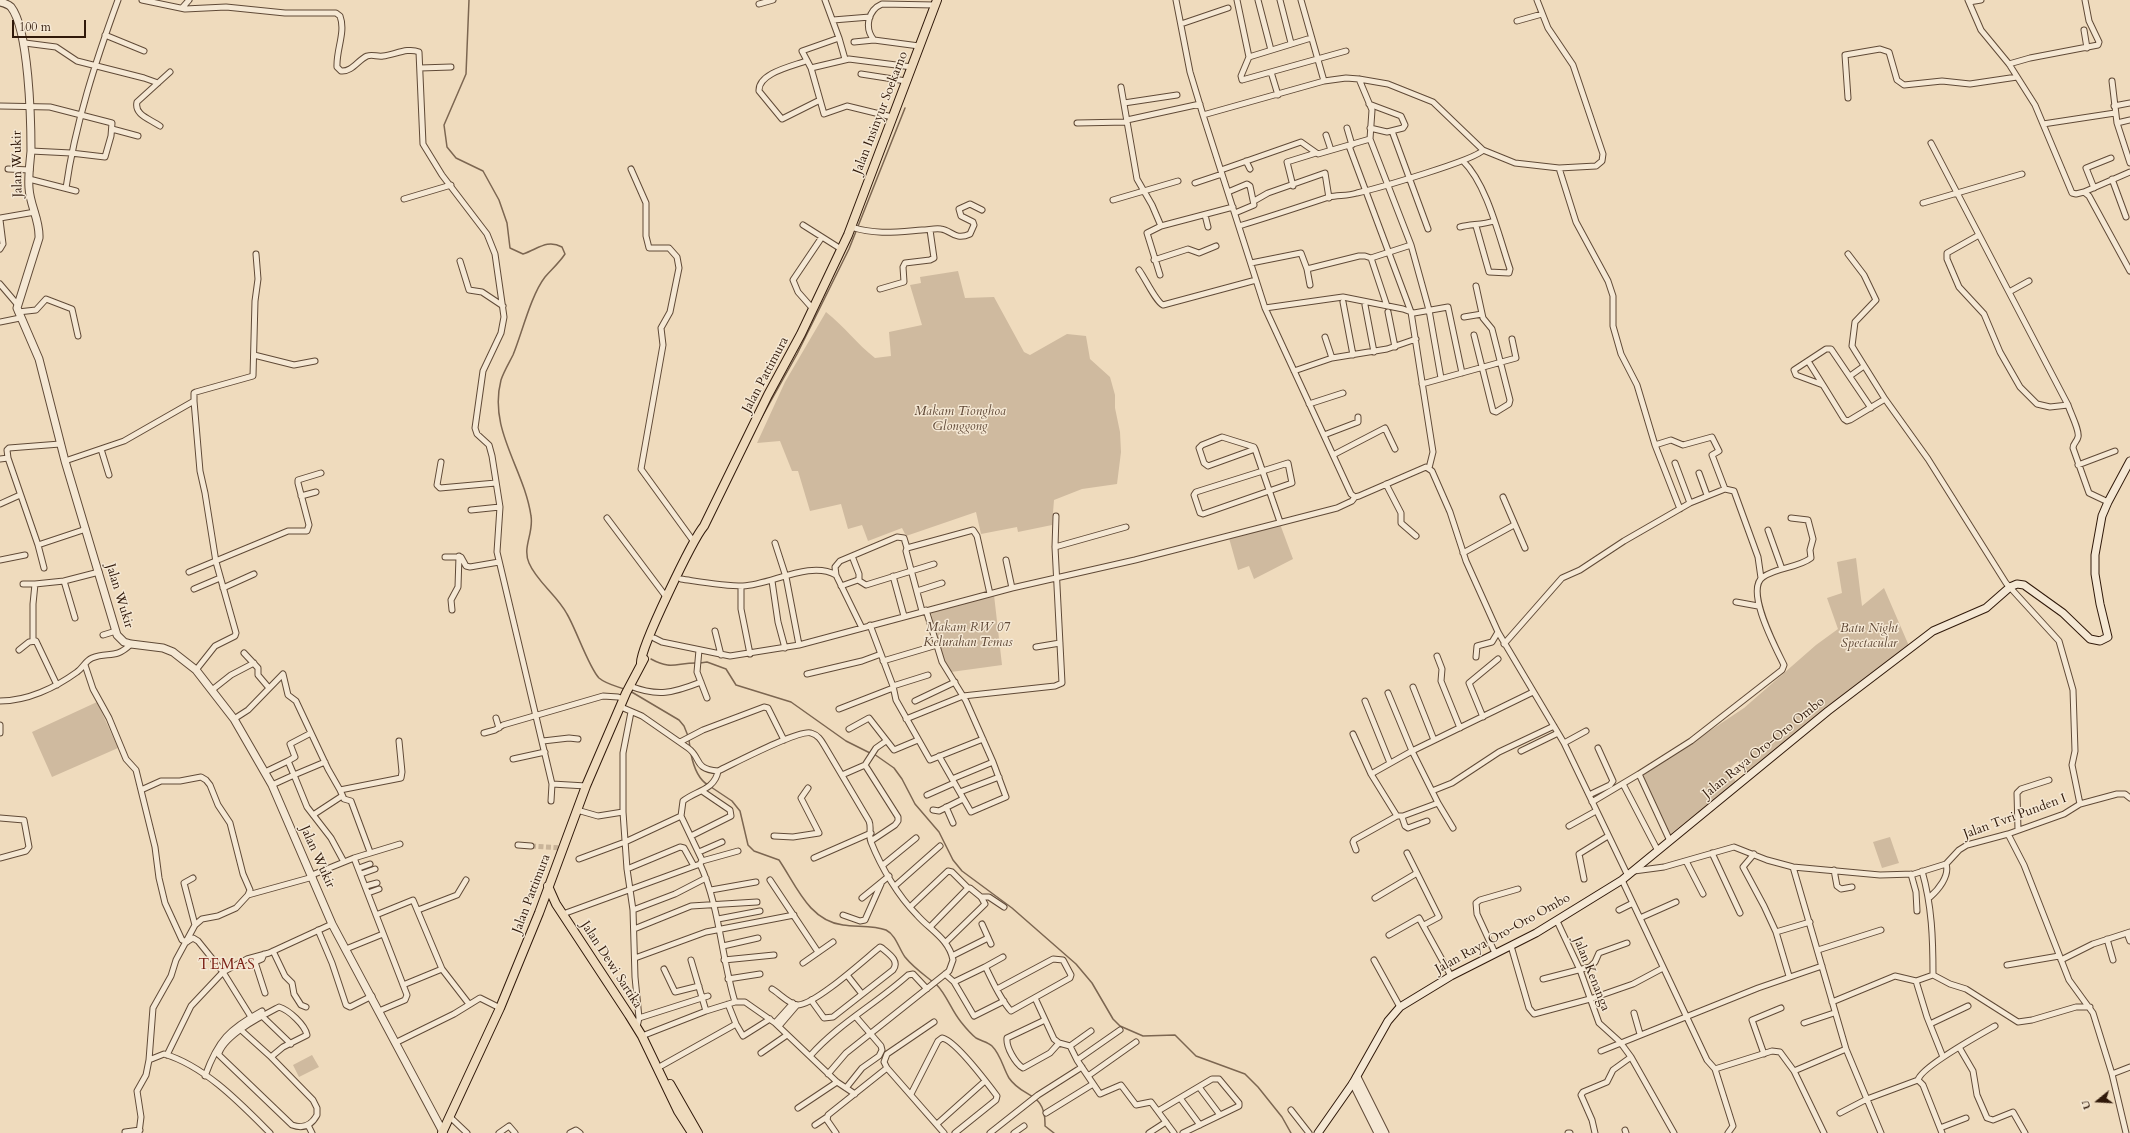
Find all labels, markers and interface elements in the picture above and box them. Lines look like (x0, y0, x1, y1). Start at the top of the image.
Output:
scale bar (14, 12, 88, 38)
text: 100 m (19, 19, 51, 35)
street label: Jalan Insinyur Soekarno (850, 49, 912, 177)
street label: Jalan Wukir (10, 131, 26, 197)
street label: Jalan Pattimura (740, 334, 792, 416)
park label: Makam Tionghoa Glonggong (914, 404, 1006, 435)
street label: Jalan Wukir (102, 562, 136, 630)
park label: Makam RW 07 Kelurahan Temas (923, 620, 1013, 651)
park label: Batu Night Spectacular (1840, 621, 1898, 652)
street label: Jalan Raya Oro-Oro Ombo (1700, 694, 1828, 802)
street label: Jalan Tvri Punden I (1962, 791, 2068, 843)
street label: Jalan Wukir (296, 823, 338, 891)
street label: Jalan Pattimura (510, 852, 554, 936)
street label: Jalan Raya Oro-Oro Ombo (1433, 890, 1573, 978)
street label: Jalan Dewi Sartika (577, 918, 645, 1012)
street label: Jalan Kenanga (1569, 935, 1613, 1013)
district label: TEMAS (198, 957, 256, 975)
north arrow (2078, 1081, 2118, 1121)
text: U (2078, 1098, 2095, 1111)

